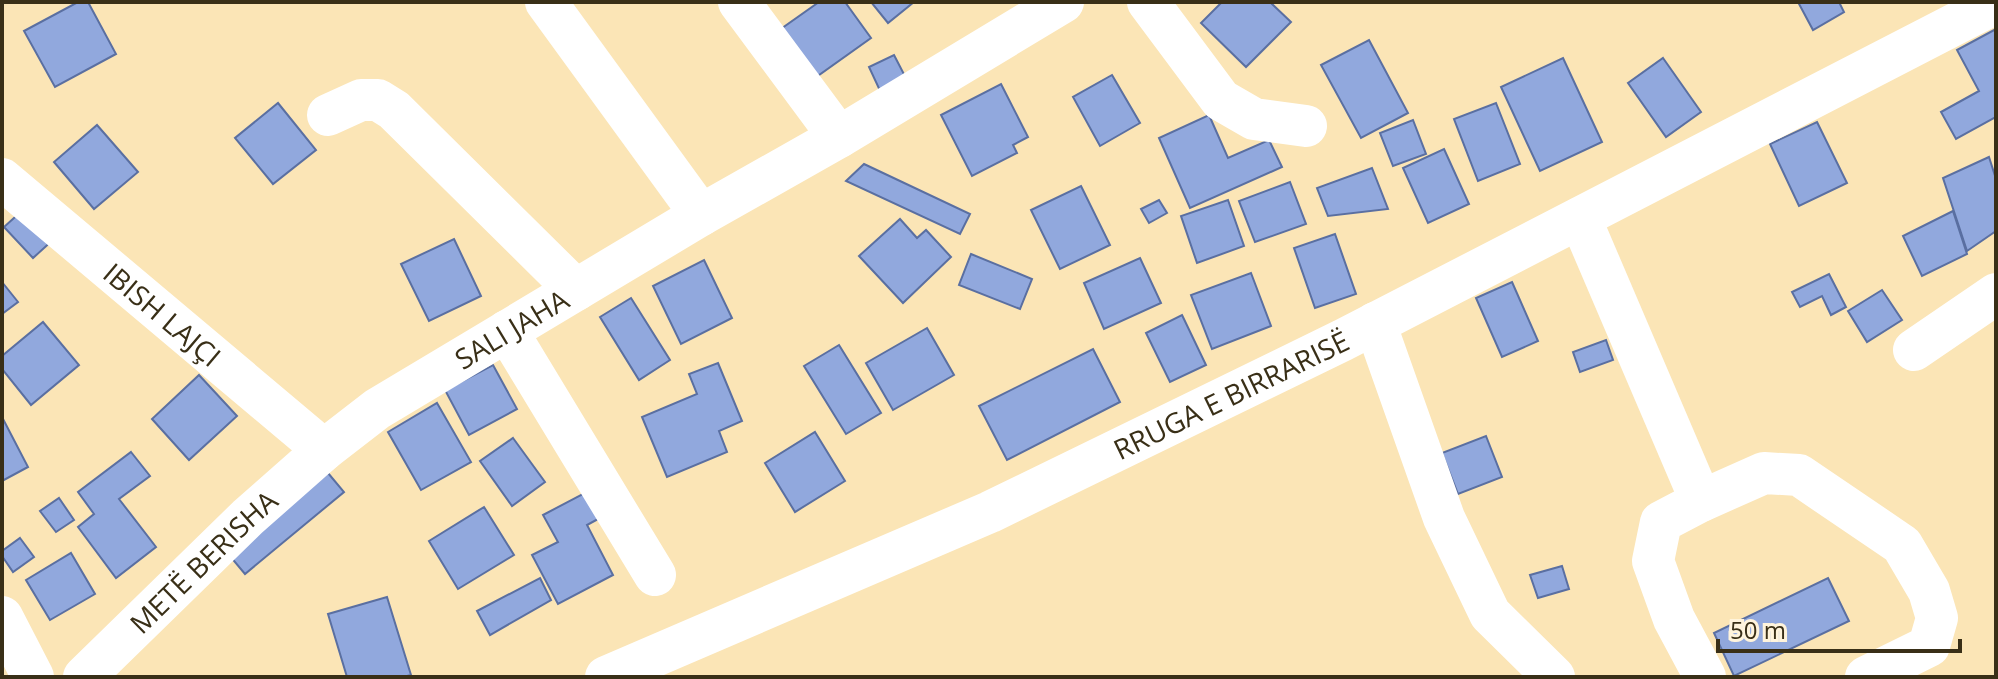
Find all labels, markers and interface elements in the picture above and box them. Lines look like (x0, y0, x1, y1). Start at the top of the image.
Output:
street label: IBISH LAJÇI (96, 254, 229, 375)
street label: SALI JAHA (447, 280, 576, 377)
street label: RRUGA E BIRRARISË (1107, 321, 1355, 468)
street label: METË BERISHA (121, 481, 285, 642)
scale bar (1718, 603, 1960, 653)
text: 50 m (1730, 613, 1786, 646)

